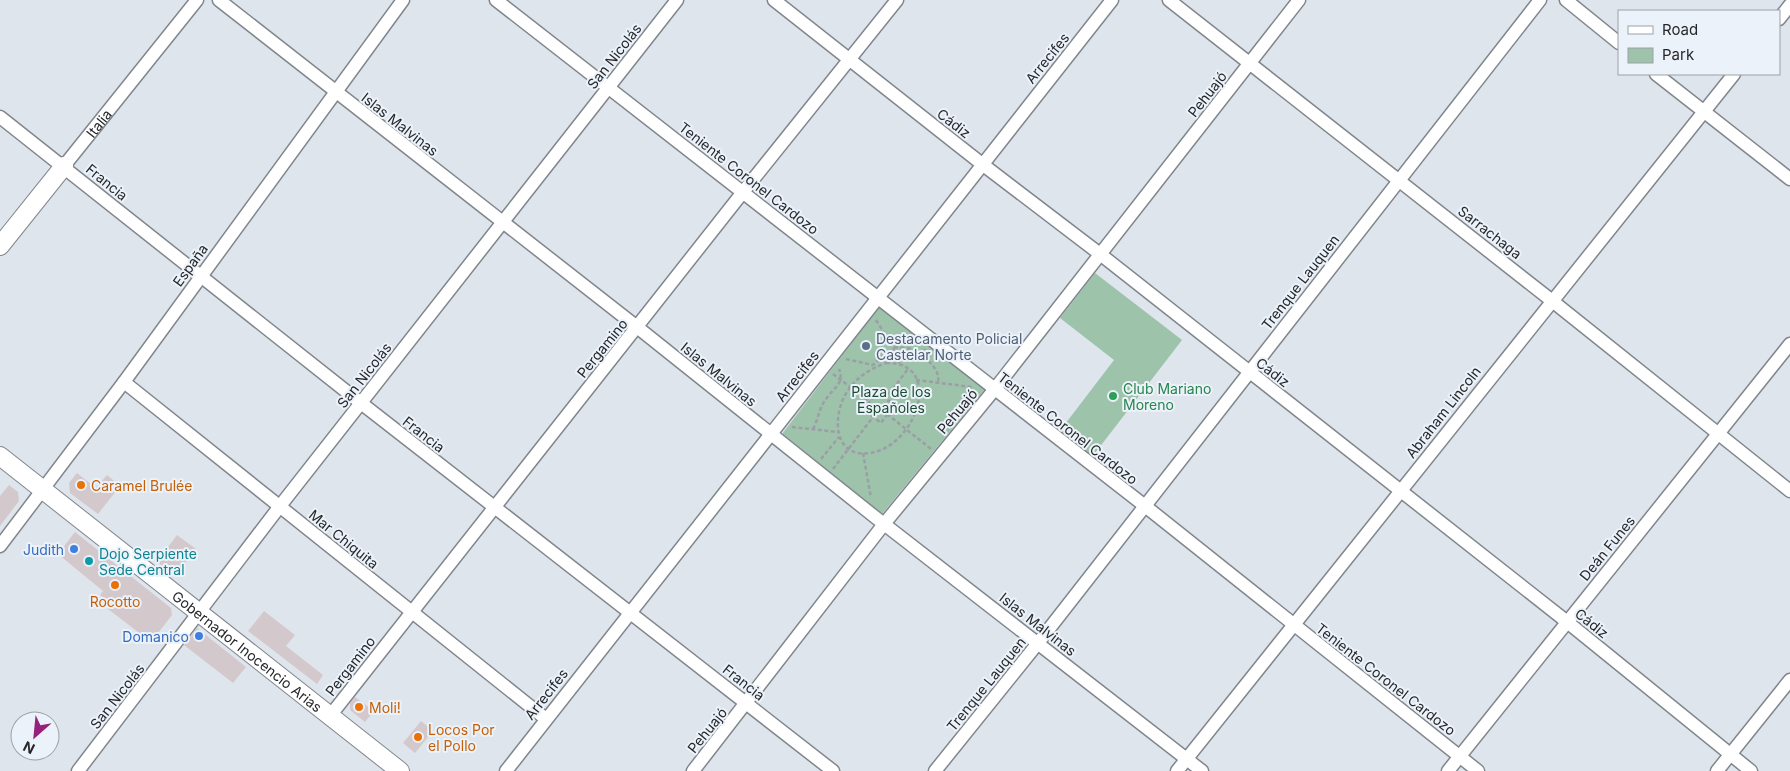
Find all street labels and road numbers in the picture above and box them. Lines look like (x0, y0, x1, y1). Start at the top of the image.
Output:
street label: San Nicolás (583, 20, 645, 92)
street label: Arrecifes (1021, 29, 1073, 87)
street label: Pehuajó (1184, 68, 1230, 120)
street label: Islas Malvinas (358, 89, 442, 159)
street label: Cádiz (934, 105, 974, 141)
street label: Italia (82, 106, 115, 141)
street label: Teniente Coronel Cardozo (676, 118, 822, 238)
street label: Francia (83, 160, 131, 204)
street label: Sarrachaga (1455, 202, 1525, 262)
street label: Trenque Lauquen (1258, 231, 1342, 333)
street label: España (169, 240, 211, 290)
street label: Pergamino (573, 315, 631, 381)
street label: Islas Malvinas (678, 338, 760, 410)
street label: San Nicolás (333, 339, 395, 411)
street label: Arrecifes (772, 347, 822, 405)
street label: Cádiz (1253, 354, 1293, 390)
street label: Abraham Lincoln (1402, 363, 1484, 461)
street label: Teniente Coronel Cardozo (995, 368, 1141, 488)
street label: Pehuajó (933, 385, 981, 437)
street label: Francia (400, 412, 448, 456)
street label: Mar Chiquita (306, 506, 382, 572)
street label: Deán Funes (1576, 512, 1638, 584)
street label: Gobernador Inocencio Arias (169, 587, 326, 715)
street label: Islas Malvinas (996, 589, 1080, 659)
street label: Cádiz (1572, 605, 1612, 641)
street label: Teniente Coronel Cardozo (1313, 619, 1459, 739)
street label: Pergamino (321, 633, 379, 699)
street label: Trenque Lauquen (943, 634, 1029, 734)
street label: San Nicolás (86, 660, 148, 732)
street label: Francia (720, 660, 768, 704)
street label: Arrecifes (521, 665, 571, 723)
street label: Pehuajó (684, 704, 730, 756)

